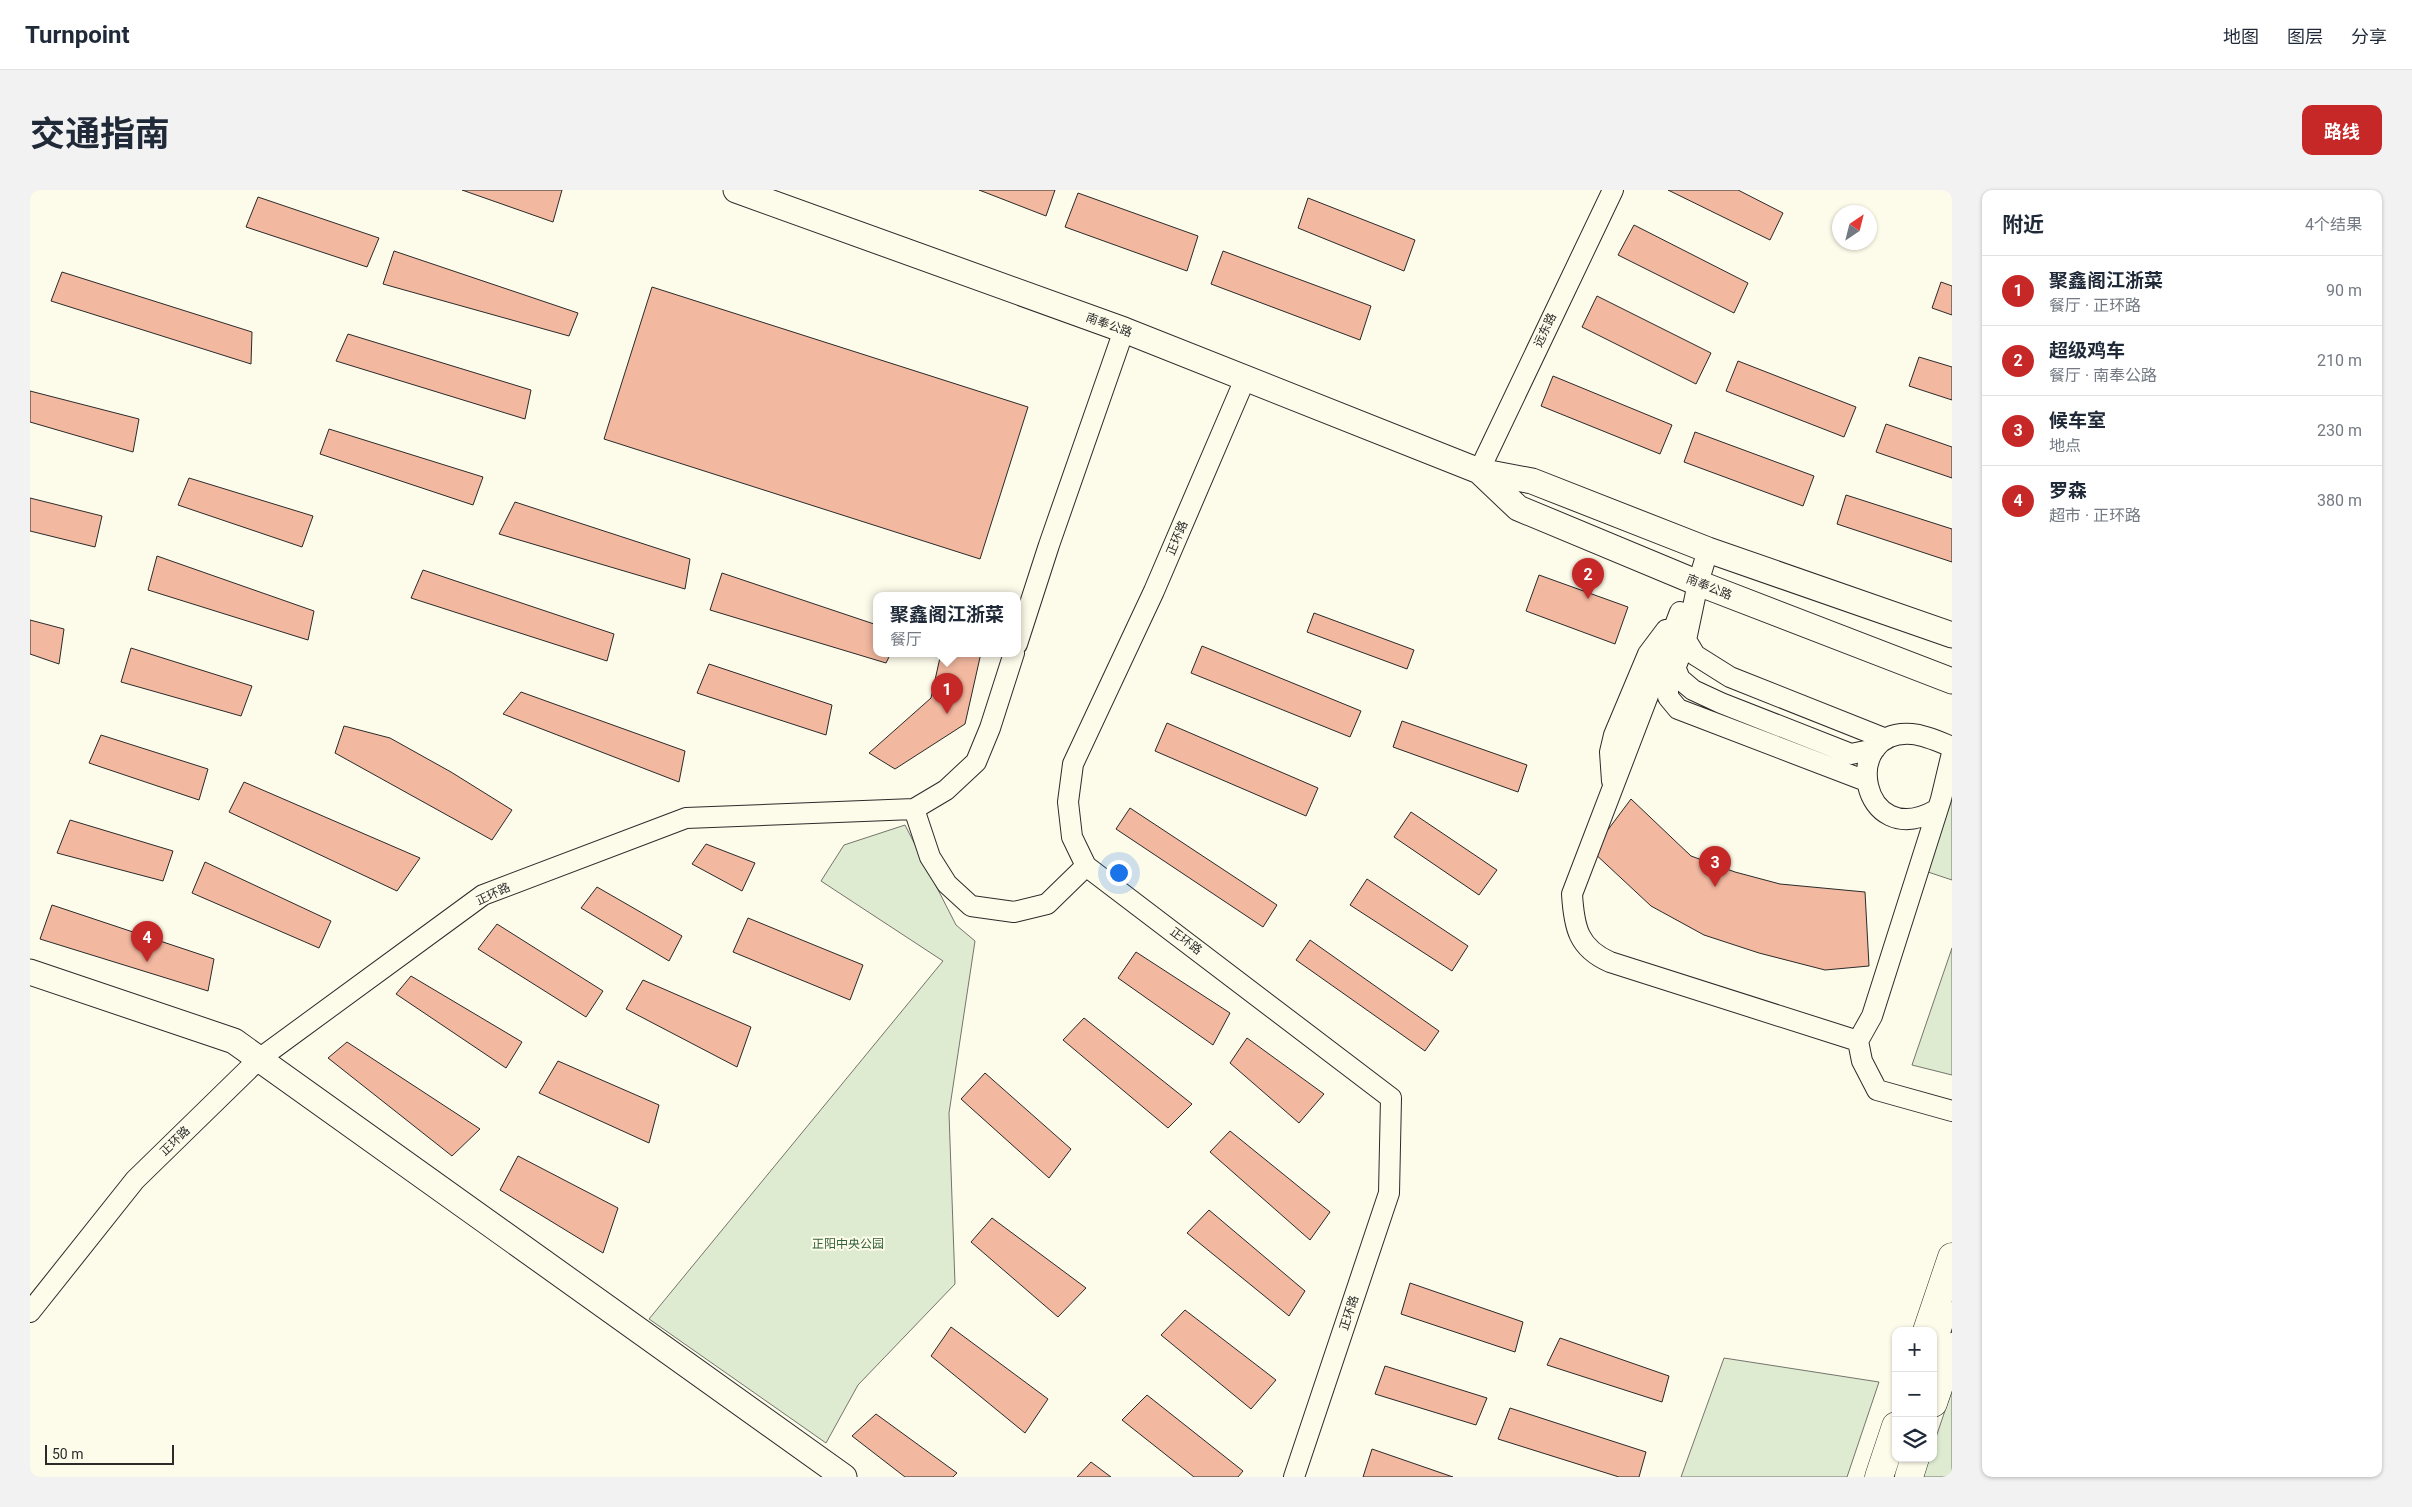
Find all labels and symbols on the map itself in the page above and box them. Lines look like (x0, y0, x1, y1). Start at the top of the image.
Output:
north arrow (1832, 205, 1877, 250)
street label: 南奉公路 (1084, 310, 1134, 340)
street label: 远东路 (1531, 311, 1559, 349)
street label: 正环路 (1164, 519, 1190, 557)
pin: 2 (1572, 558, 1604, 599)
street label: 南奉公路 (1684, 572, 1734, 602)
pin: 1 (931, 673, 963, 714)
pin: 3 (1699, 846, 1731, 887)
your location (1106, 860, 1132, 886)
street label: 正环路 (474, 880, 512, 908)
pin: 4 (131, 921, 163, 962)
street label: 正环路 (1167, 925, 1205, 957)
street label: 正环路 (157, 1123, 193, 1159)
park label: 正阳中央公园 (812, 1237, 884, 1251)
street label: 正环路 (1337, 1294, 1361, 1332)
scale bar (45, 1442, 174, 1465)

